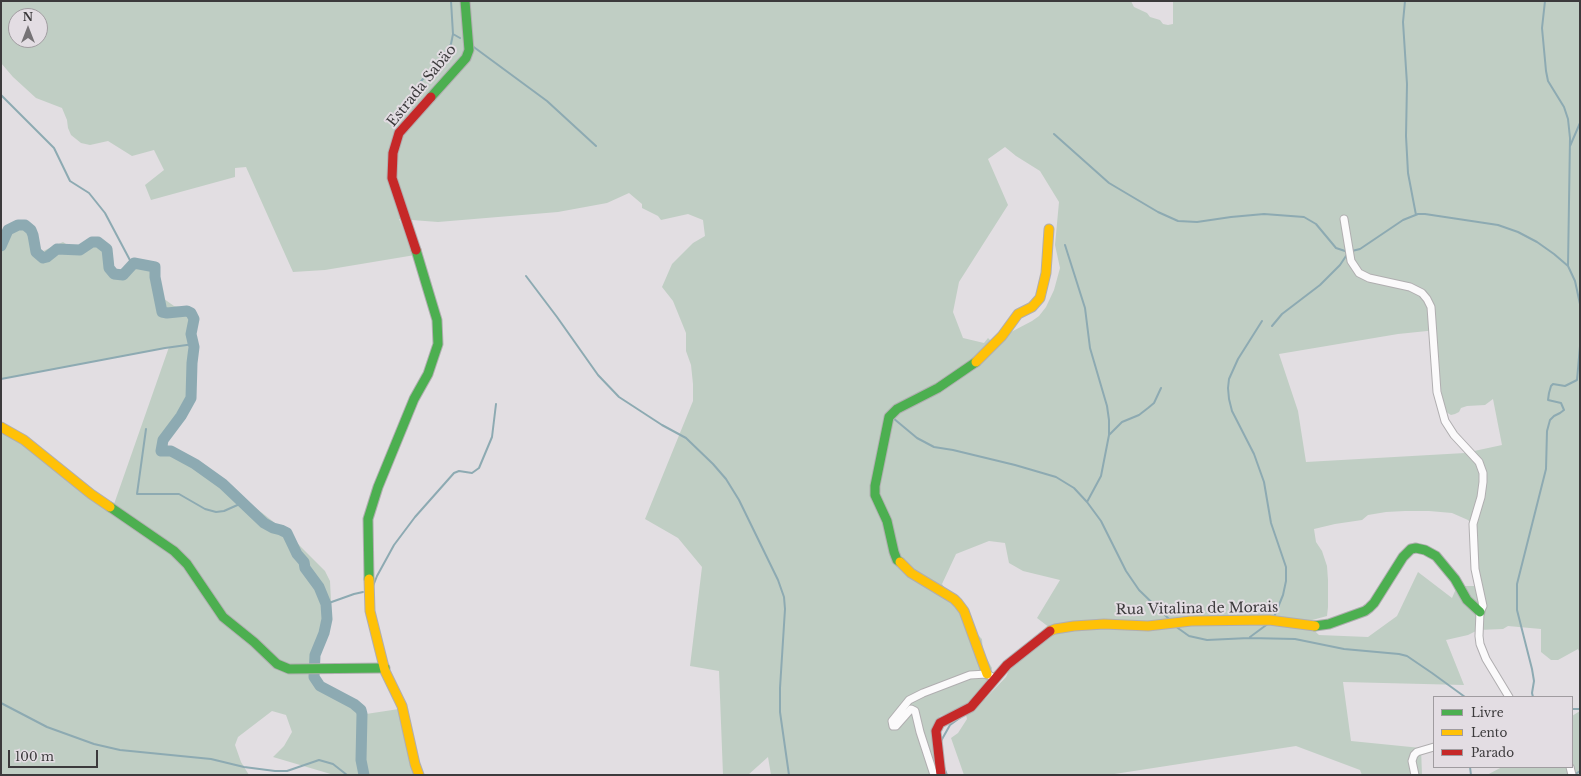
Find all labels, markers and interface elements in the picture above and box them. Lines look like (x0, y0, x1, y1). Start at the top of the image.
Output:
north arrow (8, 8, 48, 48)
text: N (23, 10, 33, 24)
street label: Estrada Sabäo (384, 42, 460, 130)
street label: Rua Vitalina de Morais (1116, 599, 1278, 619)
legend (1433, 696, 1573, 768)
text: Livre (1471, 705, 1504, 720)
text: Lento (1471, 725, 1507, 740)
scale bar (10, 742, 100, 768)
text: Parado (1471, 745, 1514, 760)
text: 100 m (15, 749, 54, 764)

